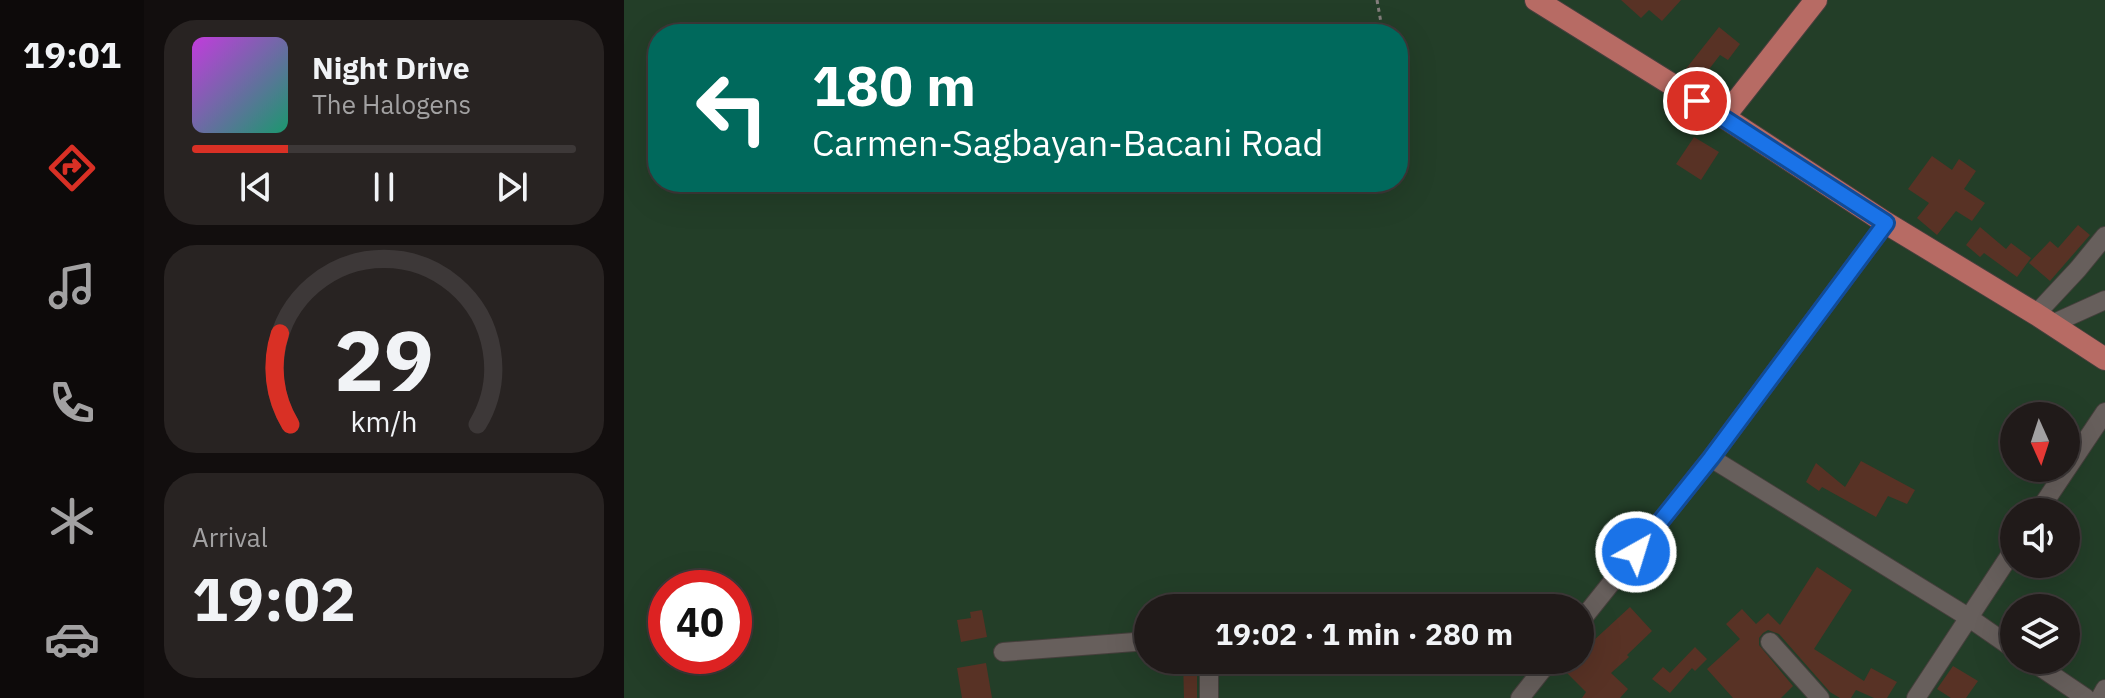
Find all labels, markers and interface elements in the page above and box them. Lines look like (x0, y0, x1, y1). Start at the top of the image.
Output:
text: 19:01 (23, 31, 121, 78)
text: Night Drive (312, 48, 470, 87)
text: 180 m (812, 49, 976, 121)
icon: left (680, 56, 784, 160)
pin (1663, 67, 1731, 135)
icon: arrive (1675, 79, 1719, 123)
text: The Halogens (312, 87, 471, 121)
text: Carmen-Sagbayan-Bacani Road (812, 119, 1323, 166)
icon: directions (44, 140, 100, 196)
icon: previous (234, 165, 278, 209)
icon: pause (362, 165, 406, 209)
icon: next (490, 165, 534, 209)
icon: music (44, 258, 100, 314)
text: 29 (334, 306, 434, 414)
icon: phone (44, 375, 100, 431)
north arrow (2000, 402, 2080, 482)
map controls (2000, 402, 2080, 674)
text: km/h (350, 403, 418, 440)
icon: climate (44, 493, 100, 549)
button: sound (2000, 498, 2080, 578)
position arrow (1594, 510, 1678, 594)
text: Arrival (192, 520, 268, 554)
text: 19:02 (192, 559, 356, 638)
speed limit sign: 40 (648, 570, 752, 674)
button: layers (2000, 594, 2080, 674)
icon: car (44, 611, 100, 667)
text: 19:02 · 1 min · 280 m (1215, 614, 1513, 653)

